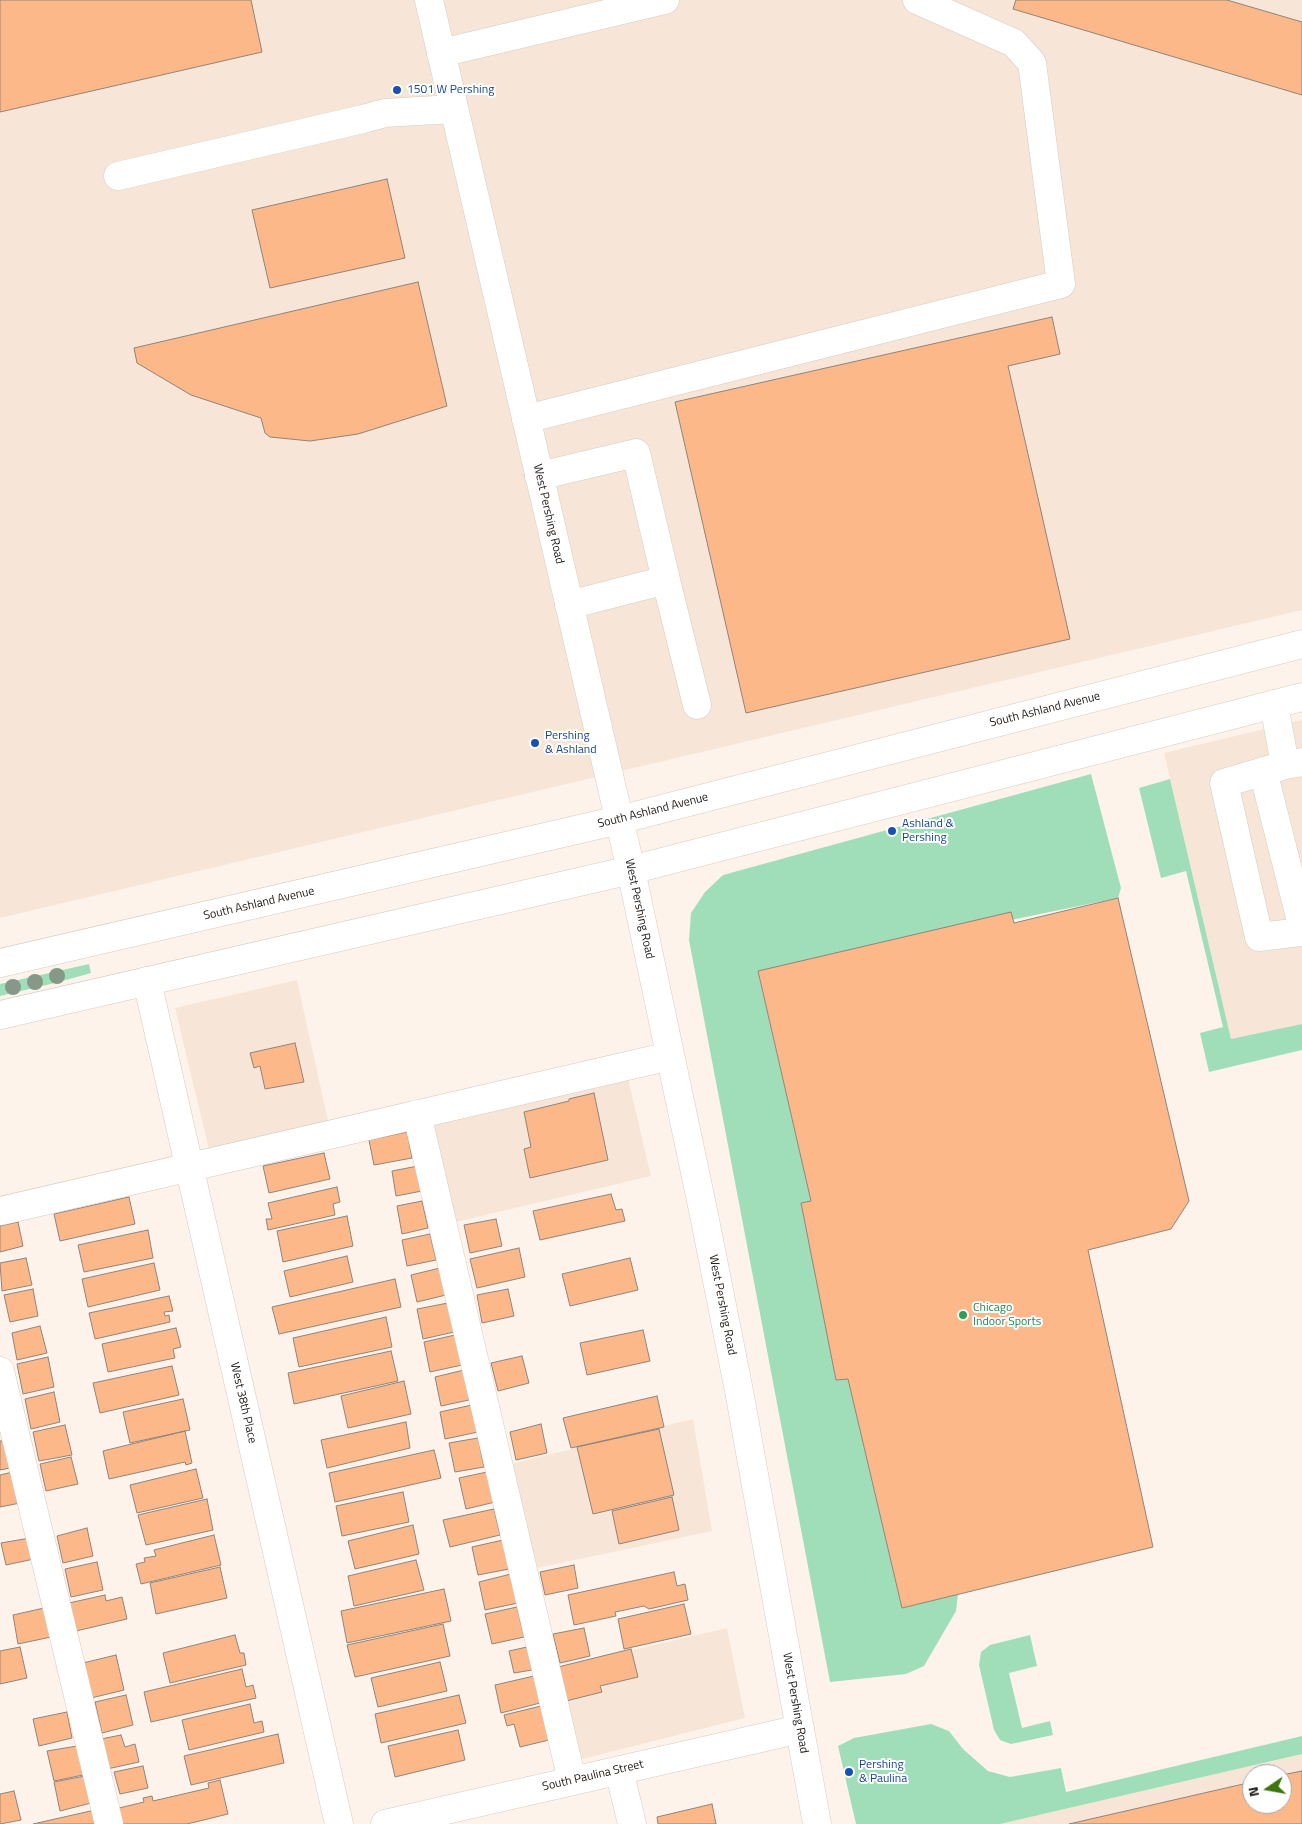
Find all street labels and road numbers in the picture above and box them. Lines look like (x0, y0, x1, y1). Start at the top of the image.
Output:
street label: West Pershing Road (530, 463, 566, 565)
street label: South Ashland Avenue (988, 689, 1102, 731)
street label: South Ashland Avenue (596, 790, 710, 832)
street label: West Pershing Road (621, 858, 657, 960)
street label: South Ashland Avenue (202, 884, 316, 924)
street label: West Pershing Road (705, 1254, 739, 1356)
street label: West 38th Place (227, 1361, 259, 1445)
street label: West Pershing Road (779, 1652, 811, 1754)
street label: South Paulina Street (541, 1757, 645, 1795)

